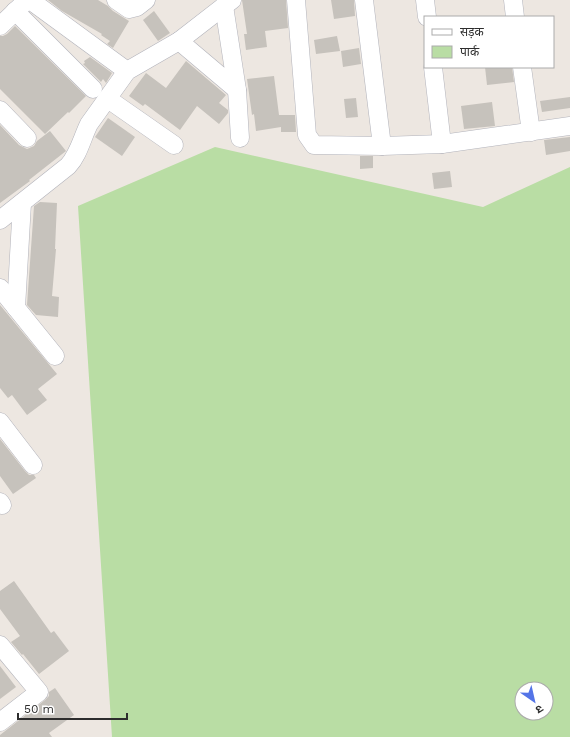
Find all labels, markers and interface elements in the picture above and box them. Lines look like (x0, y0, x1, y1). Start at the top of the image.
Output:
legend (424, 16, 554, 68)
text: सड़क (460, 25, 485, 39)
text: पार्क (460, 45, 480, 59)
north arrow (514, 681, 554, 721)
scale bar (18, 695, 127, 721)
text: 50 m (24, 702, 54, 716)
text: उ (533, 702, 546, 716)

